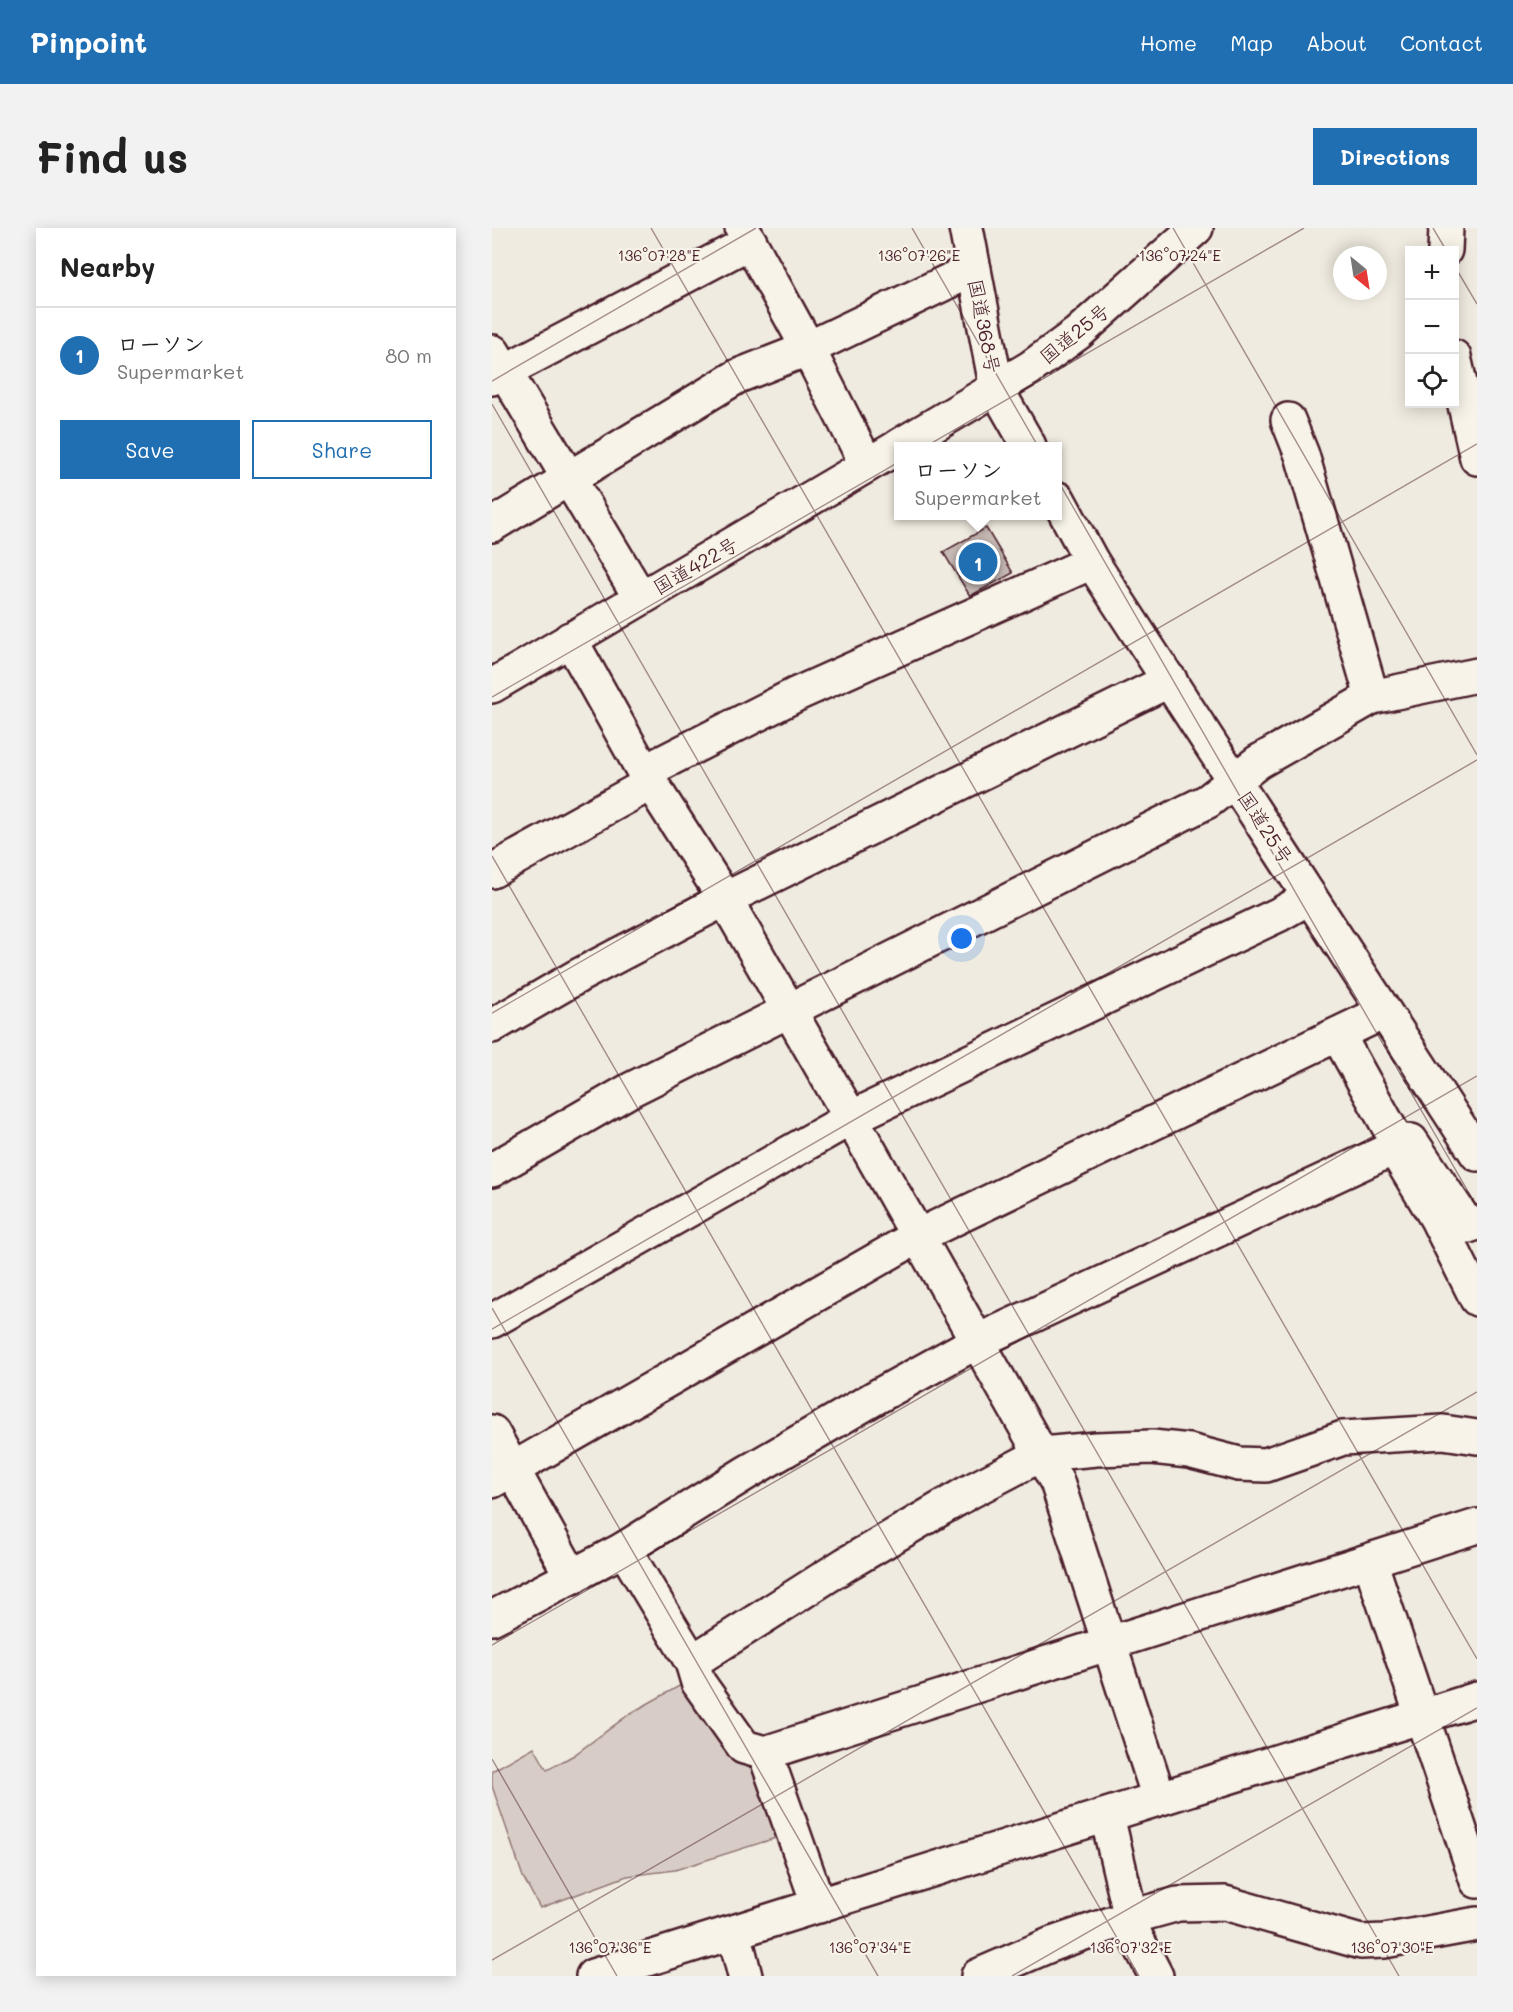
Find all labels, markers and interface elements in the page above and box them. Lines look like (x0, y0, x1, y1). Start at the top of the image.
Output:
text: Pinpoint (30, 24, 147, 60)
text: Home (1140, 29, 1197, 56)
text: Map (1230, 29, 1273, 56)
text: About (1306, 29, 1367, 56)
text: Contact (1400, 29, 1483, 56)
button: Directions (1313, 128, 1477, 185)
text: Find us (36, 129, 188, 184)
text: 136°07'28"E (618, 245, 701, 265)
text: 136°07'26"E (878, 245, 961, 265)
text: 136°07'24"E (1139, 245, 1222, 265)
north arrow (1333, 246, 1387, 300)
map controls (1405, 246, 1459, 408)
button: + (1405, 246, 1459, 300)
text: Nearby (60, 250, 155, 284)
street label: 国道368号 (963, 276, 1007, 376)
street label: 国道25号 (1034, 297, 1114, 369)
button: − (1405, 300, 1459, 354)
text: ローソン (117, 329, 205, 358)
text: 1 (75, 342, 84, 368)
text: 80 m (385, 342, 432, 368)
button: locate (1405, 354, 1459, 408)
text: Supermarket (117, 358, 244, 384)
button: Save (60, 420, 240, 479)
button: Share (252, 420, 432, 479)
popup (894, 442, 1062, 520)
text: ローソン (914, 455, 1002, 484)
text: Supermarket (914, 484, 1042, 510)
street label: 国道422号 (648, 530, 742, 600)
pin: 1 (958, 540, 998, 584)
street label: 国道25号 (1233, 785, 1299, 869)
your location (947, 924, 976, 953)
text: 136°07'36"E (569, 1937, 652, 1957)
text: 136°07'34"E (829, 1937, 912, 1957)
text: 136°07'32"E (1090, 1937, 1173, 1957)
text: 136°07'30"E (1350, 1937, 1434, 1957)

